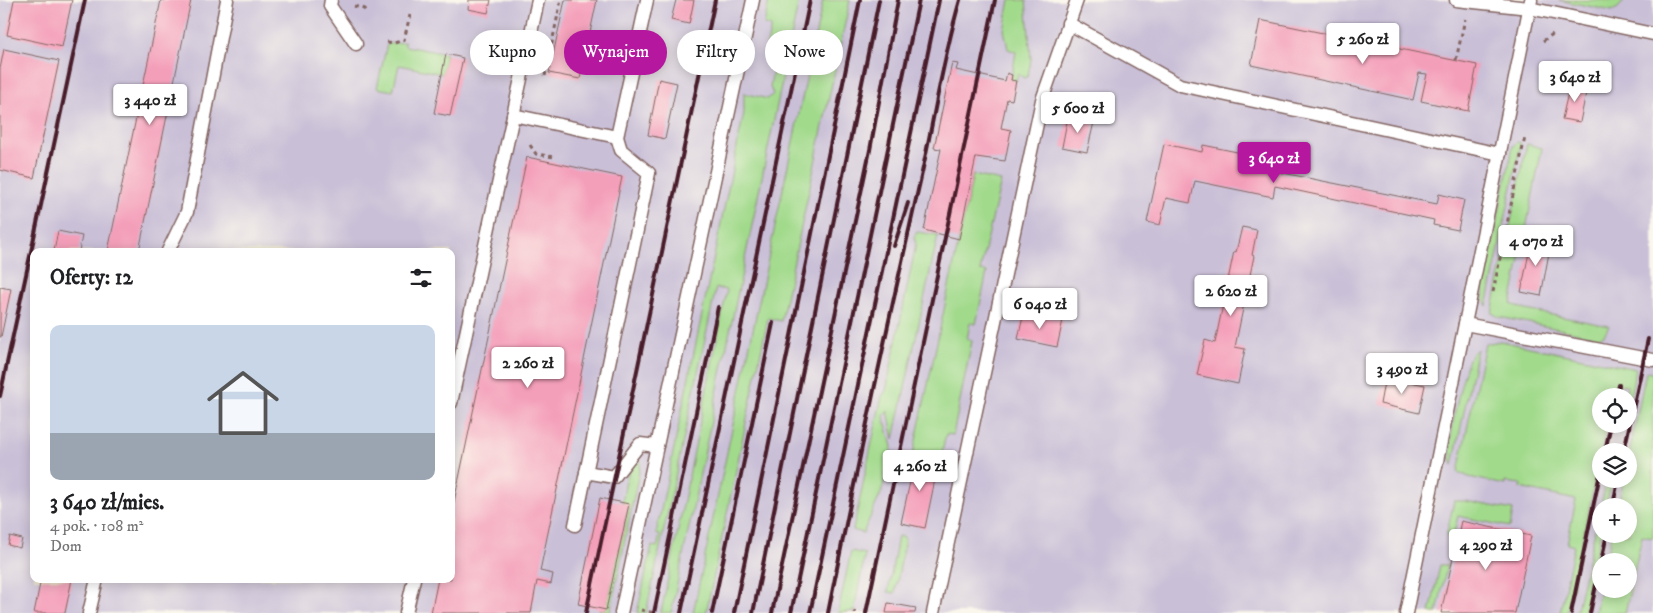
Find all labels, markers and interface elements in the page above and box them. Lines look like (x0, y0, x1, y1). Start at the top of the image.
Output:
pin: 5 260 zł (1311, 22, 1415, 65)
text: 5 260 zł (1337, 29, 1389, 49)
chip: Kupno (470, 30, 554, 75)
chip: Wynajem (564, 30, 667, 75)
chip: Filtry (677, 30, 755, 75)
chip: Nowe (765, 30, 843, 75)
pin: 3 640 zł (1523, 61, 1627, 103)
text: 3 640 zł (1550, 67, 1600, 87)
pin: 3 440 zł (98, 84, 202, 126)
text: 3 440 zł (124, 90, 176, 110)
pin: 5 600 zł (1026, 92, 1130, 134)
text: 5 600 zł (1052, 98, 1104, 118)
pin: 3 640 zł (1222, 142, 1326, 184)
text: 3 640 zł (1249, 148, 1299, 168)
pin: 4 070 zł (1484, 224, 1588, 267)
text: 4 070 zł (1509, 231, 1563, 251)
icon: filters (407, 264, 435, 292)
text: Oferty: 12 (50, 265, 133, 291)
pin: 2 620 zł (1179, 274, 1283, 317)
text: 2 620 zł (1205, 281, 1257, 301)
pin: 6 040 zł (988, 288, 1092, 330)
text: 6 040 zł (1013, 294, 1067, 314)
pin: 2 260 zł (476, 346, 580, 389)
pin: 3 490 zł (1350, 352, 1454, 395)
text: 2 260 zł (502, 353, 554, 373)
icon: home (198, 358, 288, 448)
text: 3 490 zł (1377, 359, 1427, 379)
map controls (1592, 388, 1637, 598)
button: locate (1592, 388, 1637, 433)
button: layers (1592, 443, 1637, 488)
pin: 4 260 zł (868, 450, 972, 492)
text: 4 260 zł (894, 456, 946, 476)
text: 3 640 zł/mies. (50, 490, 164, 516)
button: + (1592, 498, 1637, 543)
text: 4 pok. · 108 m² (50, 516, 143, 536)
pin: 4 290 zł (1434, 528, 1538, 571)
text: 4 290 zł (1460, 535, 1512, 555)
text: Dom (50, 536, 82, 556)
button: − (1592, 553, 1637, 598)

